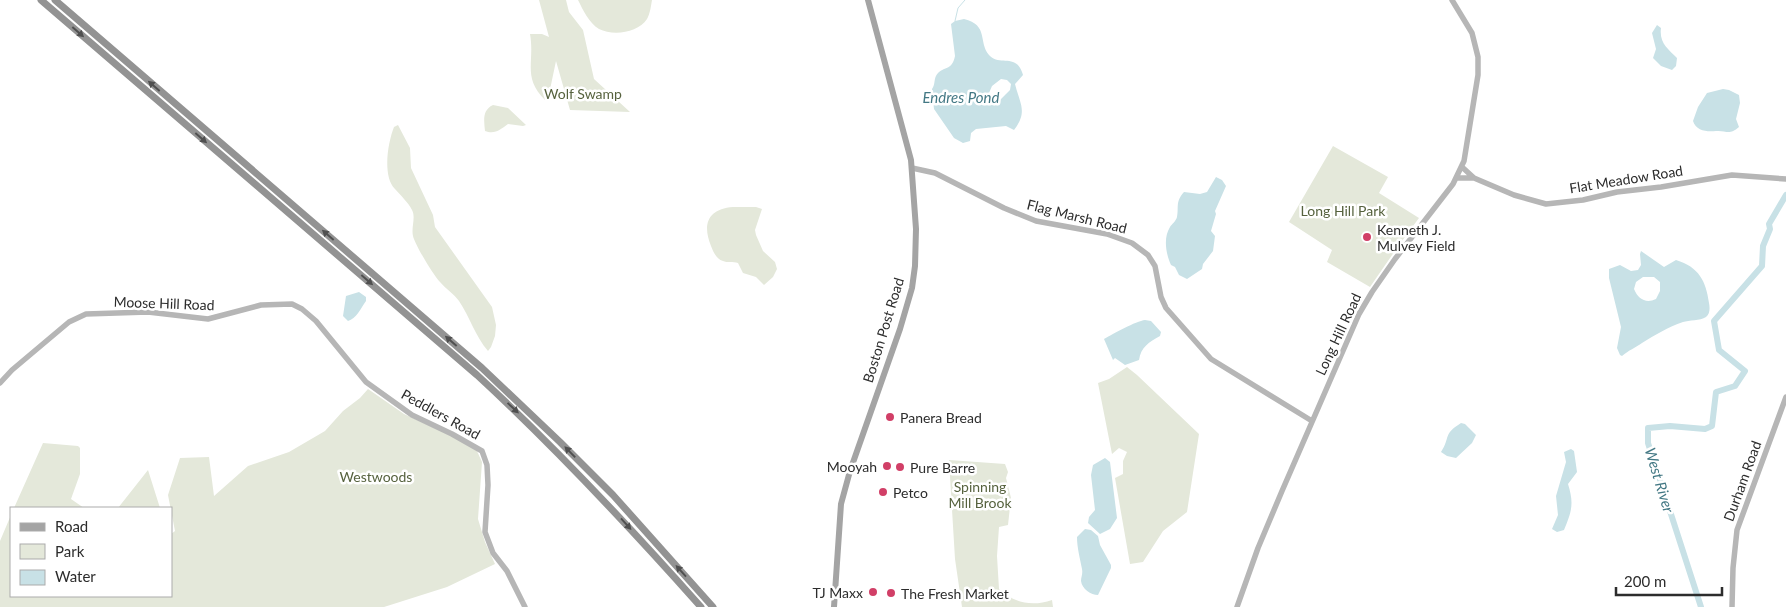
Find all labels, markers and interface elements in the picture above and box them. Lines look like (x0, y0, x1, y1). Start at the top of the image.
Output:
one-way arrow (72, 26, 84, 37)
one-way arrow (148, 80, 161, 91)
park label: Wolf Swamp (544, 85, 622, 102)
water label: Endres Pond (922, 88, 1000, 106)
one-way arrow (195, 132, 207, 144)
street label: Flat Meadow Road (1568, 162, 1684, 196)
street label: Flag Marsh Road (1025, 195, 1129, 237)
park label: Long Hill Park (1301, 202, 1386, 219)
place label: Kenneth J. Mulvey Field (1377, 221, 1455, 254)
one-way arrow (321, 230, 334, 241)
marker: Kenneth J. Mulvey Field (1361, 231, 1373, 243)
one-way arrow (360, 275, 373, 286)
street label: Boston Post Road (859, 275, 907, 385)
street label: Long Hill Road (1312, 290, 1364, 378)
street label: Moose Hill Road (113, 293, 215, 313)
one-way arrow (445, 336, 458, 347)
street label: Peddlers Road (399, 385, 483, 443)
one-way arrow (506, 402, 518, 414)
place label: Panera Bread (900, 409, 982, 426)
marker: Panera Bread (884, 411, 896, 423)
street label: Durham Road (1720, 438, 1764, 524)
water label: West River (1642, 445, 1679, 515)
one-way arrow (564, 446, 576, 458)
place label: Mooyah (827, 458, 877, 475)
place label: Pure Barre (910, 459, 975, 476)
marker: Mooyah (881, 460, 893, 472)
marker: Pure Barre (894, 461, 906, 473)
park label: Westwoods (340, 468, 412, 485)
park label: Spinning Mill Brook (948, 478, 1012, 511)
place label: Petco (893, 484, 928, 501)
marker: Petco (877, 486, 889, 498)
legend (10, 507, 172, 597)
text: Road (55, 517, 88, 535)
one-way arrow (620, 517, 632, 529)
text: Park (55, 542, 85, 560)
one-way arrow (675, 564, 686, 577)
scale bar (1616, 564, 1722, 596)
text: Water (55, 567, 96, 585)
text: 200 m (1624, 572, 1666, 590)
place label: TJ Maxx (813, 584, 863, 601)
place label: The Fresh Market (901, 585, 1009, 602)
marker: TJ Maxx (867, 586, 879, 598)
marker: The Fresh Market (885, 587, 897, 599)

